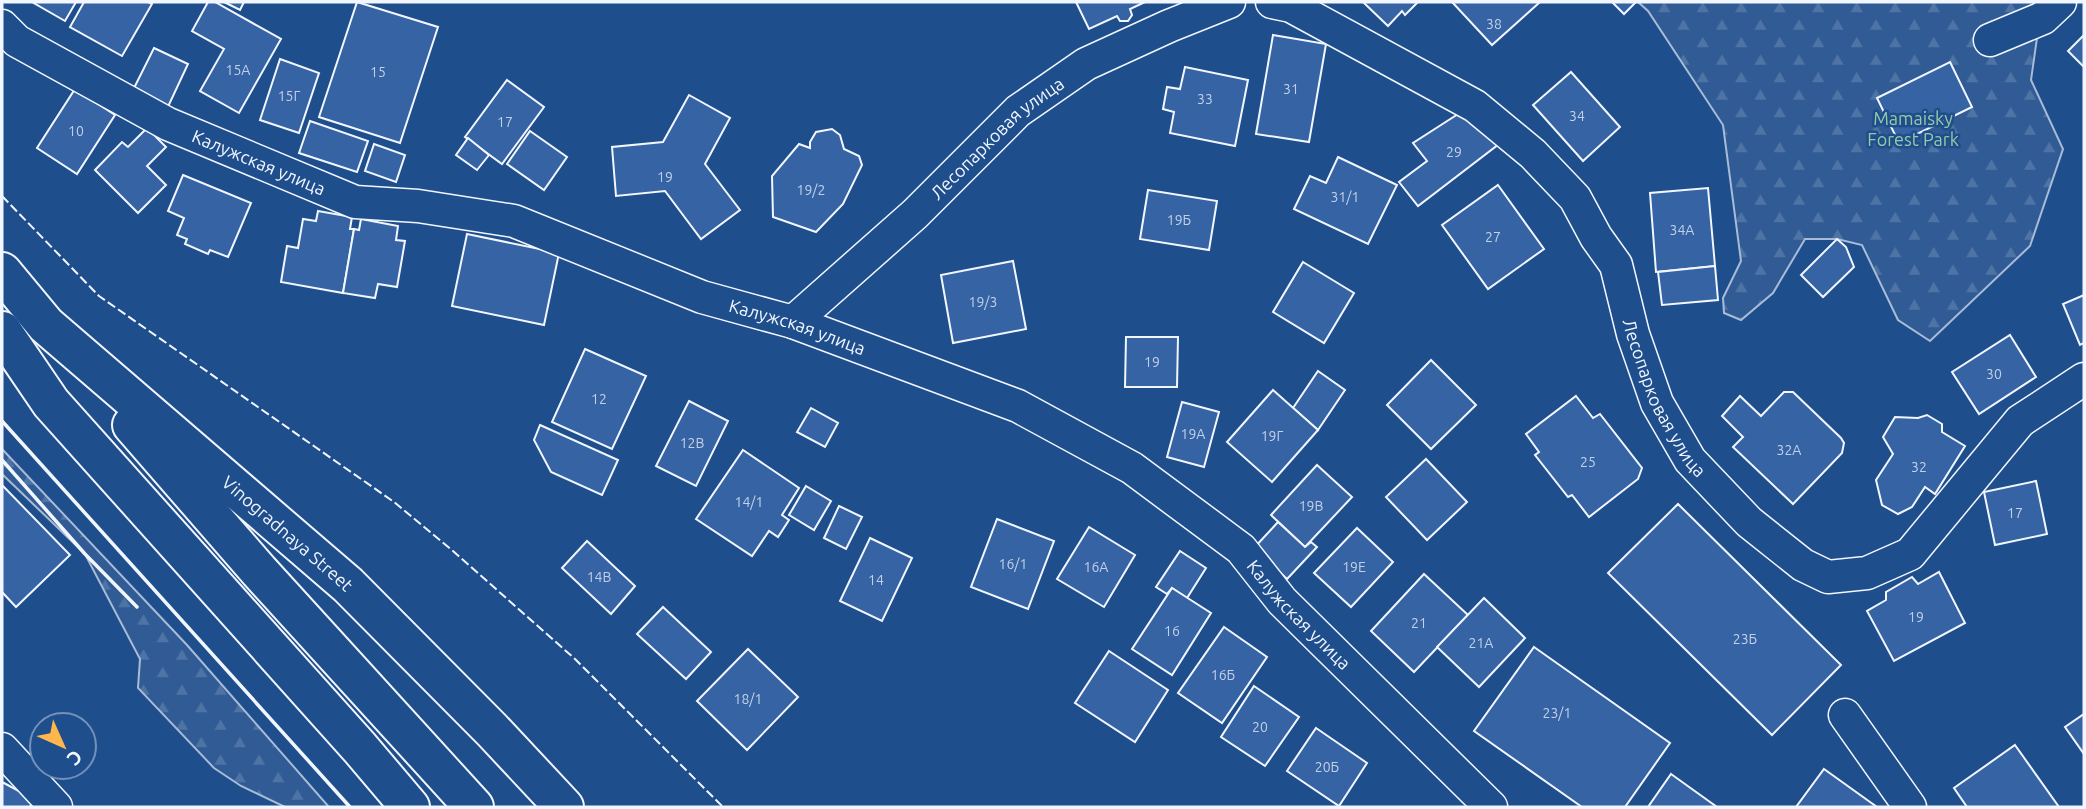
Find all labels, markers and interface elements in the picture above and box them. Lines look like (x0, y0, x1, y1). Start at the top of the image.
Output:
house number: 38 (1486, 16, 1502, 32)
house number: 15А (226, 62, 250, 78)
house number: 15 (370, 64, 386, 80)
street label: Лесопарковая улица (926, 73, 1067, 203)
house number: 31 (1283, 81, 1299, 97)
house number: 15Г (278, 88, 300, 104)
house number: 33 (1197, 91, 1213, 107)
house number: 34 (1569, 108, 1585, 124)
park label: Mamaisky Forest Park (1867, 108, 1959, 149)
house number: 17 (497, 114, 513, 130)
house number: 10 (68, 123, 84, 139)
street label: Калужская улица (189, 125, 329, 199)
house number: 29 (1446, 144, 1462, 160)
house number: 19 (657, 169, 673, 185)
house number: 19/2 (797, 182, 825, 198)
house number: 31/1 (1331, 189, 1359, 205)
house number: 19Б (1167, 212, 1191, 228)
house number: 34А (1670, 222, 1694, 238)
house number: 27 (1485, 229, 1501, 245)
house number: 19/3 (969, 294, 997, 310)
street label: Калужская улица (727, 295, 868, 358)
street label: Лесопарковая улица (1620, 317, 1710, 481)
house number: 19 (1144, 354, 1160, 370)
house number: 30 (1986, 366, 2002, 382)
house number: 12 (591, 391, 607, 407)
house number: 19А (1181, 426, 1205, 442)
house number: 19Г (1261, 428, 1283, 444)
house number: 12В (680, 435, 704, 451)
house number: 32А (1777, 442, 1801, 458)
house number: 25 (1580, 454, 1596, 470)
house number: 32 (1911, 459, 1927, 475)
street label: Vinogradnaya Street (218, 471, 358, 595)
house number: 14/1 (735, 494, 763, 510)
house number: 19В (1299, 498, 1323, 514)
house number: 17 (2007, 505, 2023, 521)
house number: 16/1 (999, 556, 1027, 572)
street label: Калужская улица (1243, 556, 1355, 673)
house number: 16А (1084, 559, 1108, 575)
house number: 19Е (1342, 559, 1366, 575)
house number: 14В (587, 569, 611, 585)
house number: 14 (868, 572, 884, 588)
house number: 19 (1908, 609, 1924, 625)
house number: 21 (1411, 615, 1427, 631)
house number: 16 (1164, 623, 1180, 639)
house number: 23Б (1733, 631, 1757, 647)
house number: 21А (1469, 635, 1493, 651)
house number: 16Б (1211, 667, 1235, 683)
house number: 18/1 (734, 691, 762, 707)
house number: 23/1 (1543, 705, 1571, 721)
north arrow (28, 711, 98, 781)
house number: 20 (1252, 719, 1268, 735)
text: С (63, 746, 87, 770)
house number: 20Б (1315, 759, 1339, 775)

